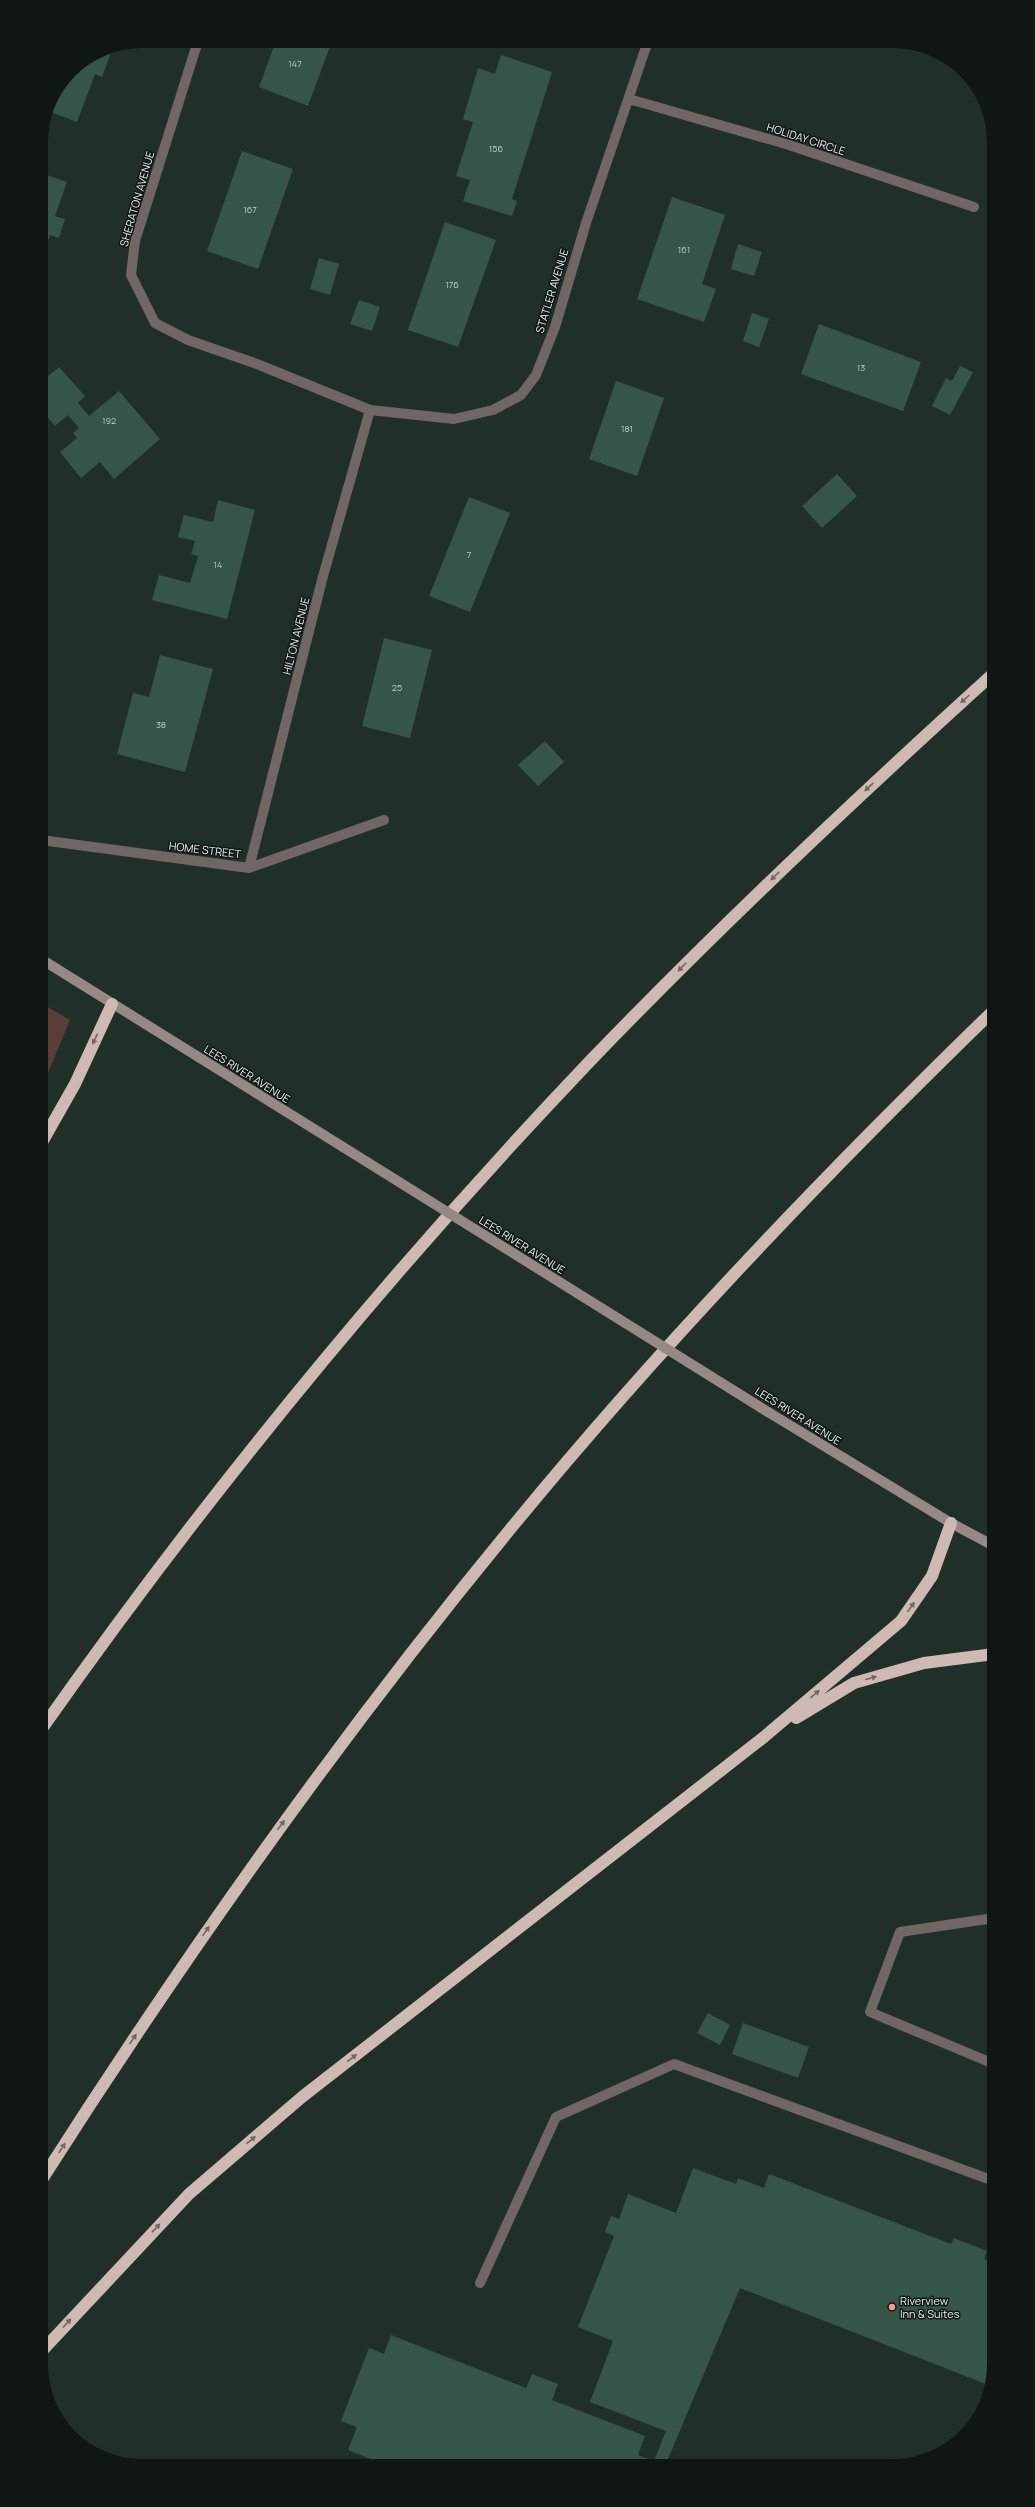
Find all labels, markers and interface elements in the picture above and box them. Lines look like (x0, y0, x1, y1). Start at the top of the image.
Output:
house number: 147 (288, 57, 302, 70)
street label: HOLIDAY CIRCLE (765, 119, 847, 158)
house number: 156 (489, 142, 504, 155)
street label: SHERATON AVENUE (116, 149, 157, 248)
house number: 167 (243, 203, 257, 216)
house number: 161 (678, 243, 690, 256)
street label: STATLER AVENUE (532, 247, 572, 335)
house number: 176 (445, 278, 459, 291)
house number: 13 (857, 361, 865, 374)
house number: 192 (102, 414, 116, 427)
house number: 181 (621, 422, 633, 435)
house number: 7 (467, 548, 472, 561)
house number: 14 (214, 558, 222, 571)
street label: HILTON AVENUE (279, 595, 312, 676)
house number: 25 (392, 681, 402, 694)
one-way arrow (960, 694, 970, 704)
house number: 38 (156, 718, 166, 731)
one-way arrow (864, 782, 874, 791)
street label: HOME STREET (168, 838, 242, 861)
one-way arrow (770, 871, 780, 881)
one-way arrow (677, 962, 687, 972)
one-way arrow (92, 1033, 99, 1045)
street label: LEES RIVER AVENUE (201, 1041, 293, 1106)
street label: LEES RIVER AVENUE (476, 1212, 568, 1277)
street label: LEES RIVER AVENUE (752, 1383, 844, 1448)
one-way arrow (907, 1602, 916, 1613)
one-way arrow (865, 1675, 877, 1681)
one-way arrow (810, 1689, 820, 1698)
one-way arrow (277, 1820, 285, 1831)
one-way arrow (202, 1926, 210, 1936)
one-way arrow (129, 2034, 137, 2044)
one-way arrow (346, 2053, 357, 2062)
one-way arrow (246, 2135, 256, 2144)
one-way arrow (58, 2143, 66, 2153)
one-way arrow (151, 2224, 160, 2233)
place label: Riverview Inn & Suites (900, 2293, 960, 2321)
marker: Riverview Inn & Suites (887, 2302, 897, 2312)
one-way arrow (62, 2318, 72, 2328)

